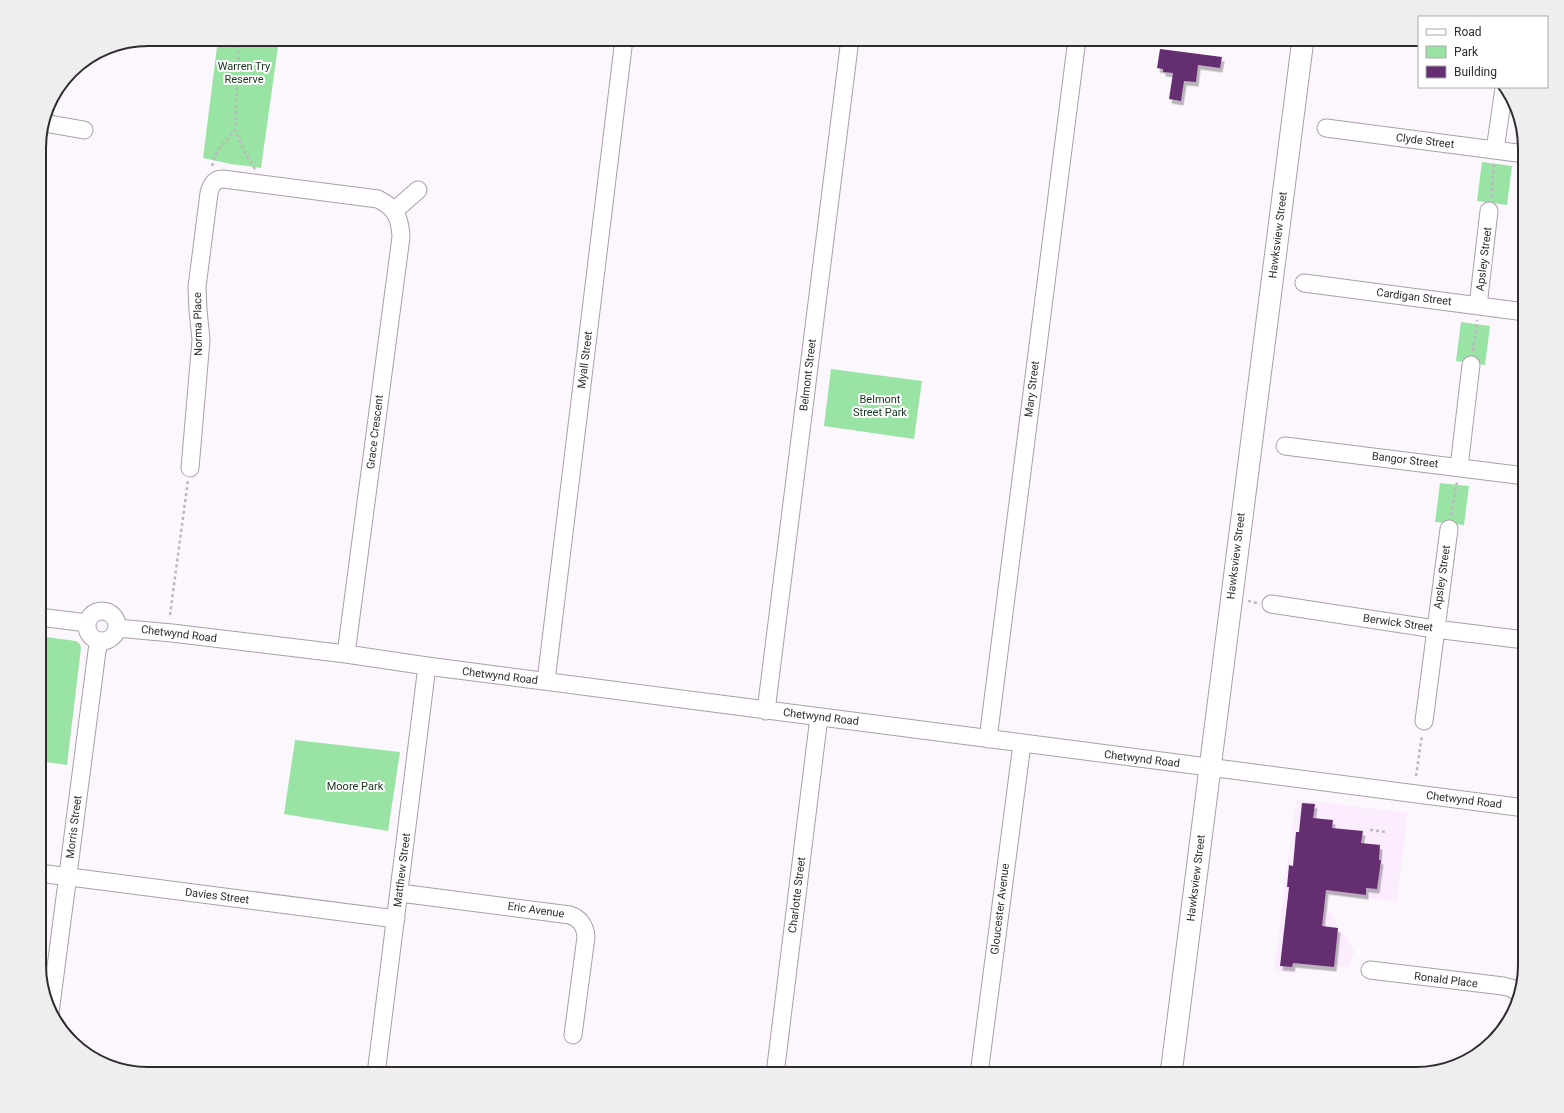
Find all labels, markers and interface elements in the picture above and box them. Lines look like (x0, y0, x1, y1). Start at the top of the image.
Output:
legend (1418, 16, 1548, 88)
text: Road (1454, 25, 1482, 39)
text: Park (1454, 45, 1479, 59)
park label: Warren Try Reserve (218, 60, 271, 86)
text: Building (1454, 65, 1497, 79)
street label: Clyde Street (1395, 131, 1455, 151)
street label: Hawksview Street (1266, 191, 1290, 279)
street label: Apsley Street (1474, 226, 1494, 292)
street label: Cardigan Street (1376, 286, 1453, 308)
street label: Norma Place (191, 292, 205, 356)
street label: Myall Street (575, 330, 595, 389)
street label: Belmont Street (797, 338, 819, 412)
street label: Mary Street (1022, 360, 1042, 418)
park label: Belmont Street Park (853, 393, 907, 419)
street label: Grace Crescent (364, 394, 386, 470)
street label: Bangor Street (1371, 449, 1439, 471)
street label: Hawksview Street (1224, 512, 1248, 600)
street label: Apsley Street (1431, 544, 1453, 610)
street label: Berwick Street (1362, 612, 1434, 634)
street label: Chetwynd Road (140, 623, 218, 645)
street label: Chetwynd Road (461, 665, 539, 687)
street label: Chetwynd Road (782, 706, 860, 728)
street label: Chetwynd Road (1103, 748, 1181, 770)
park label: Moore Park (327, 780, 384, 793)
street label: Chetwynd Road (1425, 789, 1503, 811)
street label: Morris Street (64, 794, 84, 859)
street label: Matthew Street (391, 832, 413, 908)
street label: Hawksview Street (1184, 834, 1208, 922)
street label: Charlotte Street (786, 856, 808, 934)
street label: Gloucester Avenue (988, 863, 1012, 955)
street label: Davies Street (184, 886, 250, 906)
street label: Eric Avenue (507, 900, 565, 920)
street label: Ronald Place (1413, 970, 1479, 990)

